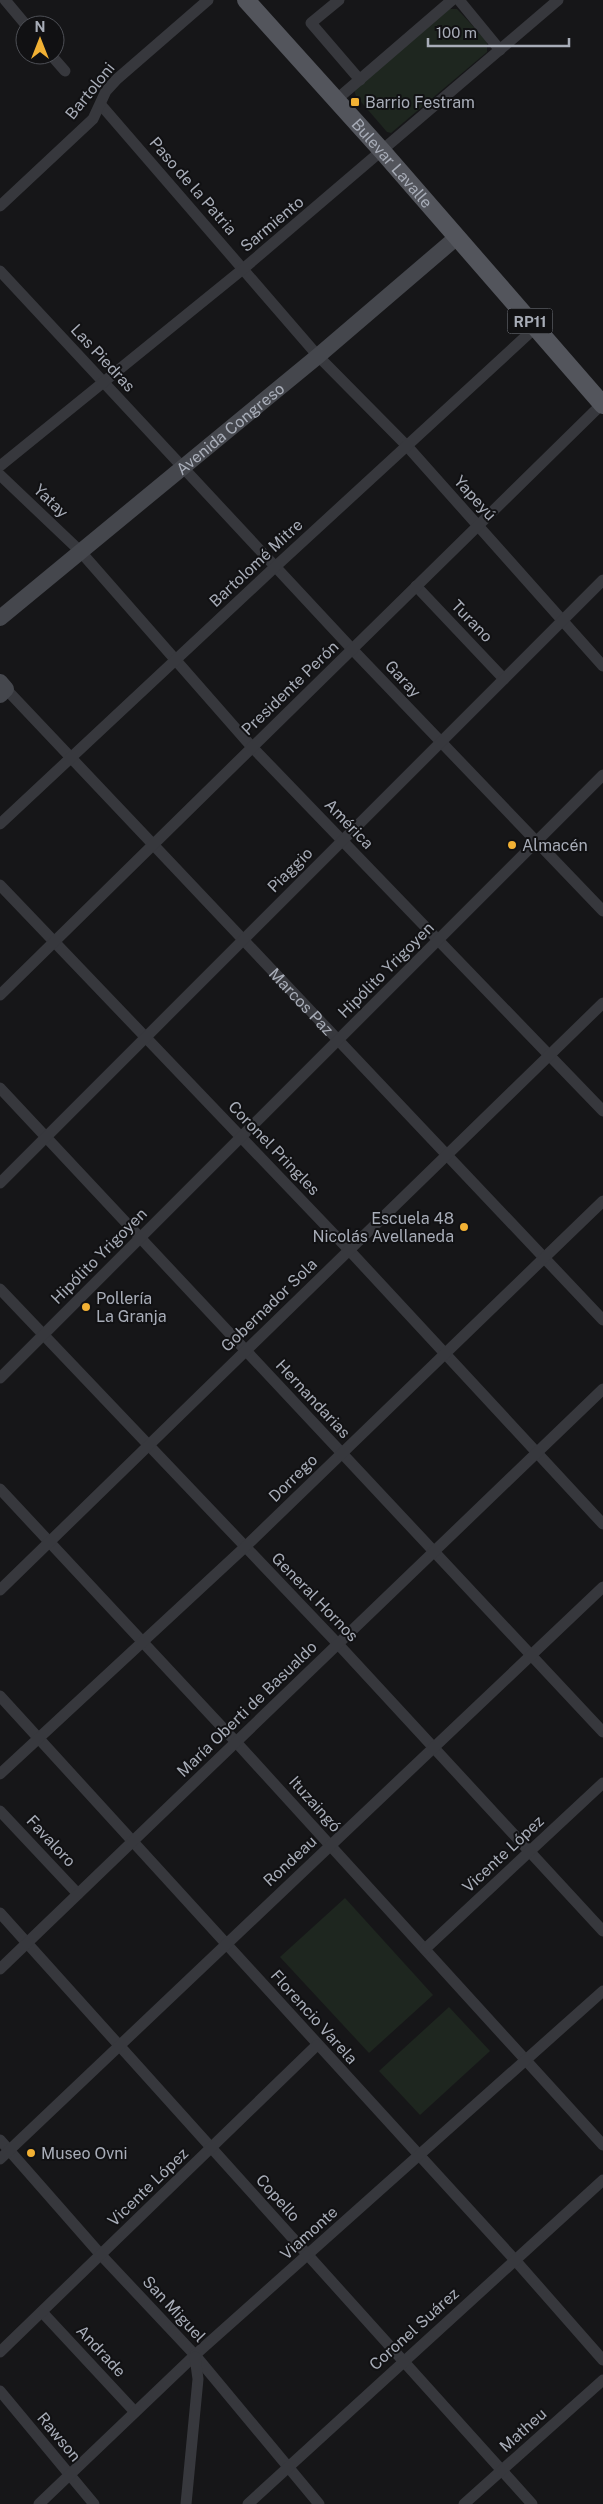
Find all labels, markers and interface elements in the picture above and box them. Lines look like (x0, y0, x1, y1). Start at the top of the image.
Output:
north arrow (15, 15, 65, 65)
scale bar (428, 15, 569, 47)
text: N (35, 19, 45, 35)
text: 100 m (436, 24, 477, 41)
street label: Bartoloni (61, 59, 119, 123)
place label: Barrio Festram (365, 93, 475, 112)
marker: Barrio Festram (349, 96, 361, 108)
street label: Bulevar Lavalle (348, 114, 437, 212)
street label: Paso de la Patria (145, 133, 241, 239)
street label: Sarmiento (237, 192, 307, 256)
road number: RP11 (508, 308, 552, 334)
street label: Las Piedras (67, 320, 139, 396)
street label: Avenida Congreso (172, 378, 288, 479)
street label: Yapeyú (450, 472, 500, 524)
street label: Yatay (30, 480, 72, 522)
street label: Bartolomé Mitre (206, 515, 306, 611)
street label: Turano (447, 596, 497, 646)
street label: Presidente Perón (238, 637, 342, 739)
street label: Garay (381, 657, 425, 702)
street label: América (321, 795, 377, 853)
place label: Almacén (522, 836, 588, 855)
marker: Almacén (506, 839, 518, 851)
street label: Piaggio (264, 844, 316, 896)
street label: Hipólito Yrigoyen (334, 918, 438, 1022)
street label: Marcos Paz (265, 964, 338, 1039)
street label: Coronel Pringles (224, 1097, 324, 1199)
street label: Hipólito Yrigoyen (47, 1204, 151, 1308)
place label: Escuela 48 Nicolás Avellaneda (313, 1209, 454, 1246)
marker: Escuela 48 Nicolás Avellaneda (458, 1221, 470, 1233)
street label: Gobernador Sola (217, 1254, 321, 1356)
place label: Pollería La Granja (96, 1289, 167, 1326)
marker: Pollería La Granja (80, 1301, 92, 1313)
street label: Hernandarias (272, 1356, 354, 1442)
street label: Dorrego (265, 1450, 321, 1506)
street label: General Hornos (268, 1549, 362, 1645)
street label: María Oberti de Basualdo (173, 1637, 321, 1781)
street label: Ituzaingó (285, 1772, 345, 1836)
street label: Favaloro (22, 1811, 80, 1871)
street label: Vicente López (458, 1811, 548, 1896)
street label: Rondeau (260, 1832, 320, 1890)
street label: Florencio Varela (267, 1966, 361, 2068)
place label: Museo Ovni (41, 2144, 127, 2163)
street label: Vicente López (104, 2144, 192, 2230)
marker: Museo Ovni (25, 2147, 37, 2159)
street label: Copello (252, 2171, 304, 2225)
street label: Viamonte (276, 2202, 342, 2264)
street label: San Miguel (139, 2272, 210, 2346)
street label: Coronel Suárez (365, 2284, 463, 2374)
street label: Andrade (72, 2321, 130, 2381)
street label: Matheu (496, 2404, 550, 2456)
street label: Rawson (33, 2409, 85, 2465)

